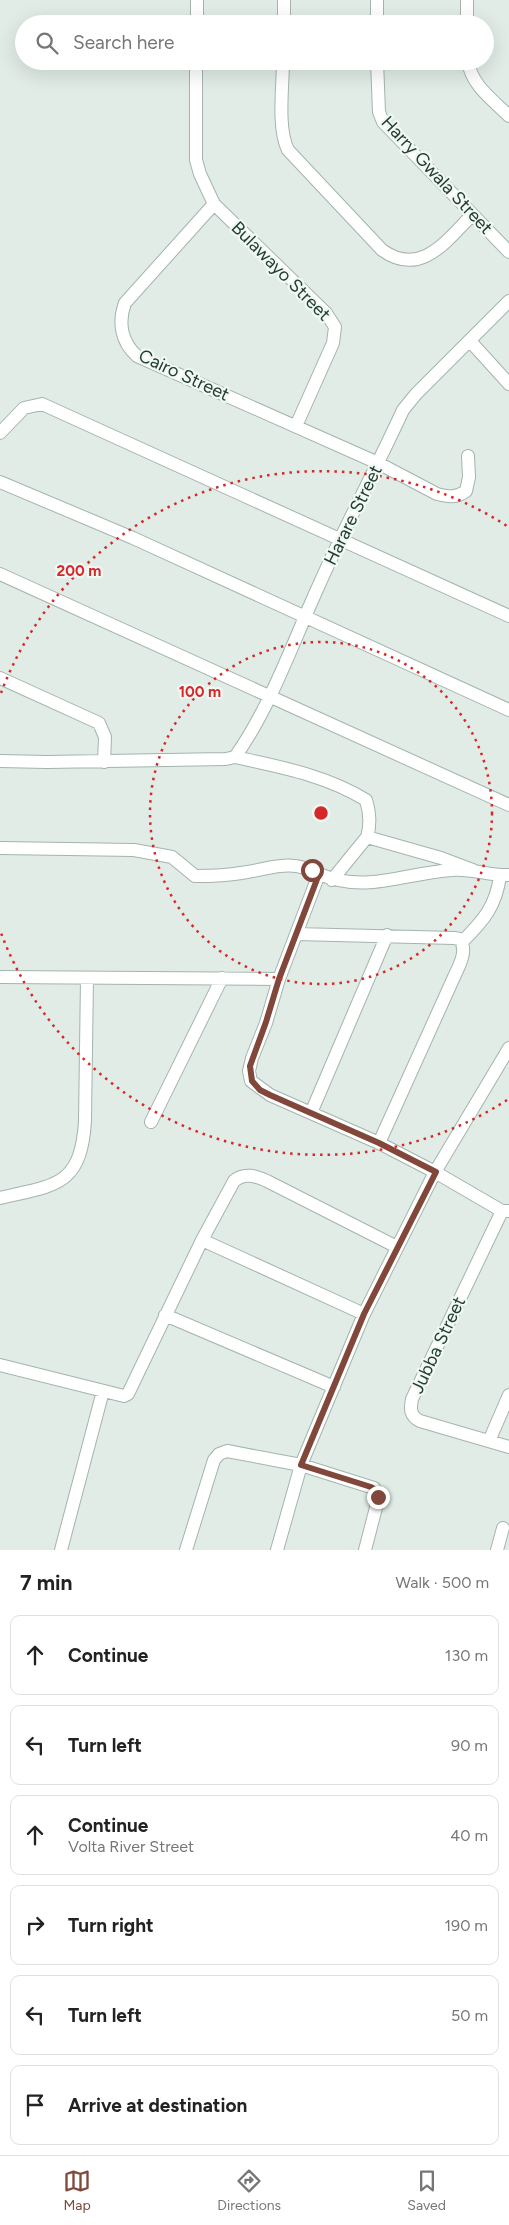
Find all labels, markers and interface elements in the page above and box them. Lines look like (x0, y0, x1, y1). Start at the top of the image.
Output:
search box (15, 15, 494, 70)
icon: search (33, 29, 61, 57)
text: Search here (73, 31, 175, 54)
street label: Harry Gwala Street (377, 111, 498, 239)
street label: Bulawayo Street (227, 217, 335, 325)
street label: Cairo Street (135, 344, 233, 406)
street label: Harare Street (319, 461, 387, 569)
text: 200 m (57, 562, 101, 580)
text: 100 m (179, 683, 221, 701)
centre of rings (312, 804, 330, 822)
route start (301, 859, 324, 882)
street label: Jubba Street (406, 1293, 470, 1397)
route end (367, 1486, 390, 1509)
text: 7 min (20, 1570, 72, 1595)
text: Walk · 500 m (396, 1573, 489, 1592)
icon: ahead (21, 1641, 49, 1669)
text: Continue (68, 1644, 148, 1667)
text: 130 m (445, 1646, 488, 1665)
icon: left (21, 1731, 49, 1759)
text: Turn left (68, 1734, 142, 1757)
text: 90 m (451, 1736, 488, 1755)
text: Continue (68, 1814, 148, 1837)
icon: ahead (21, 1821, 49, 1849)
text: 40 m (450, 1826, 488, 1845)
text: Volta River Street (68, 1837, 194, 1856)
icon: right (21, 1911, 49, 1939)
text: Turn right (68, 1914, 154, 1937)
text: 190 m (445, 1916, 488, 1935)
icon: left (21, 2001, 49, 2029)
text: Turn left (68, 2004, 142, 2027)
text: 50 m (451, 2006, 488, 2025)
icon: arrive (21, 2091, 49, 2119)
text: Arrive at destination (68, 2094, 247, 2117)
tab: Map (63, 2167, 91, 2214)
tab: Directions (217, 2167, 281, 2214)
tab: Saved (407, 2167, 446, 2214)

